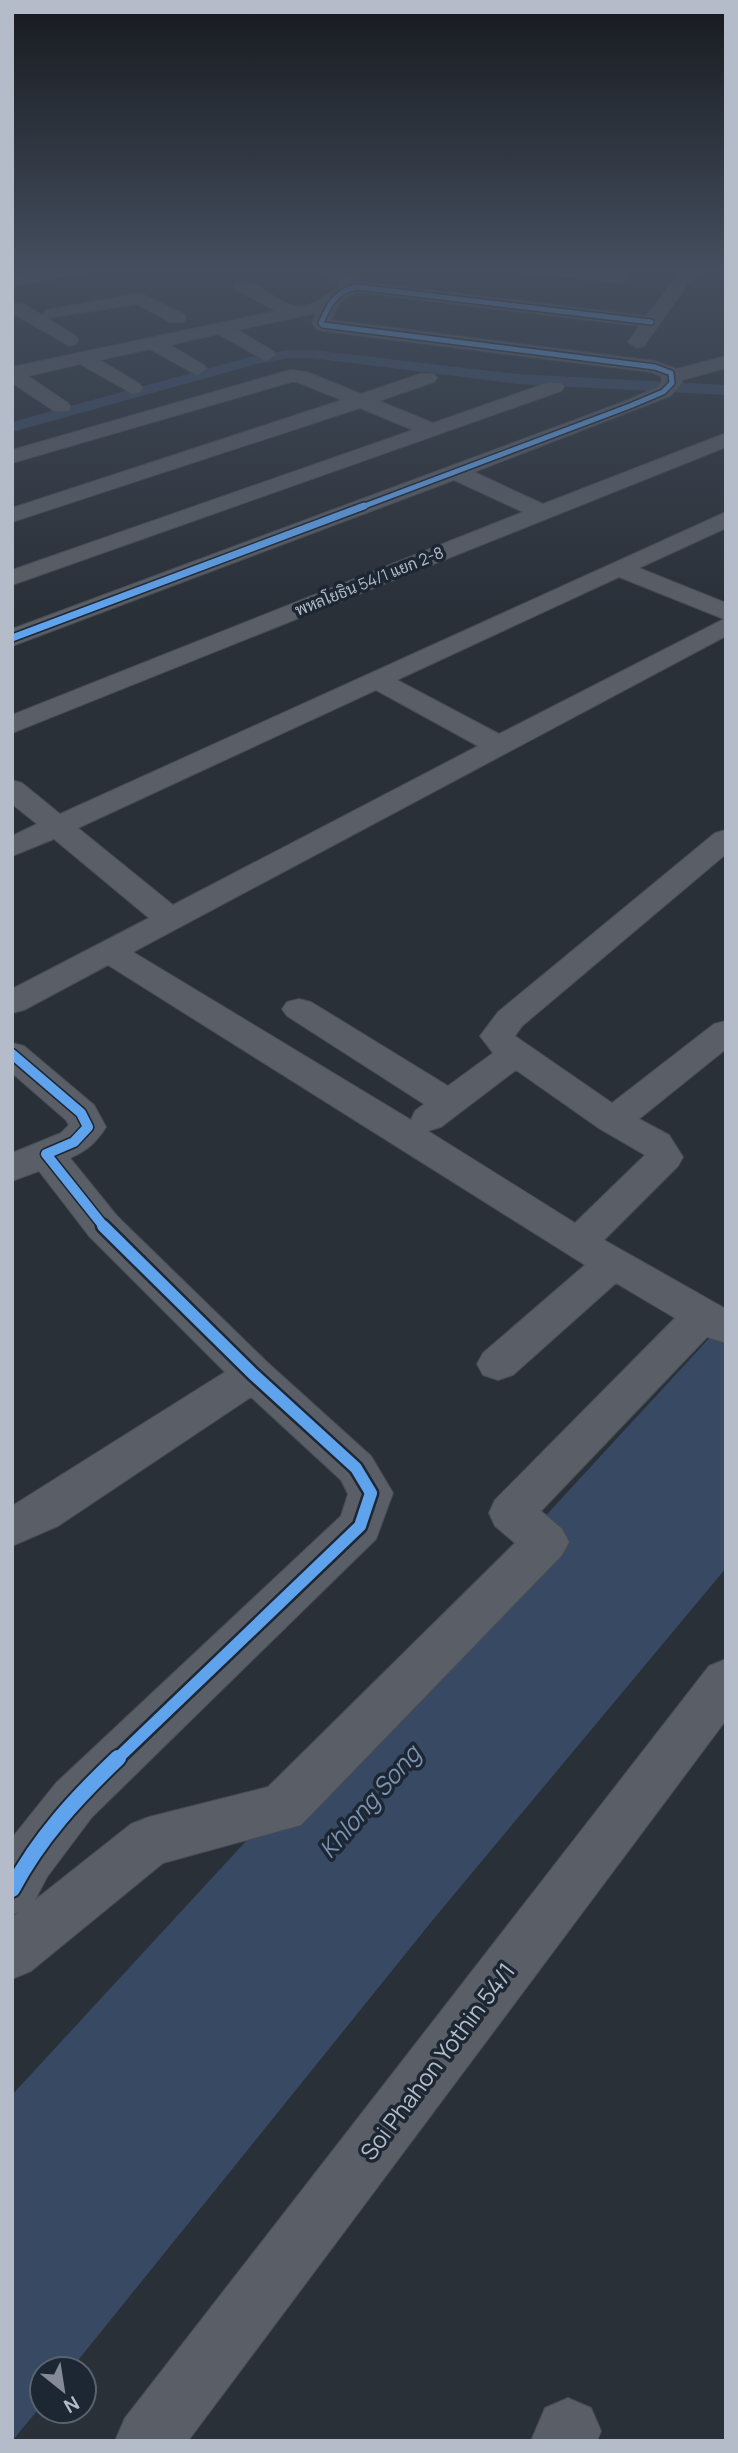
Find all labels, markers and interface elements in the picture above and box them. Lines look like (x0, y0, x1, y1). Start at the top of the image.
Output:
street label: พหลโยธิน 54/1 แยก 2-8 (291, 541, 447, 621)
water label: Khlong Song (311, 1736, 428, 1864)
street label: Soi Phahon Yothin 54/1 (352, 1956, 522, 2166)
north arrow (28, 2355, 98, 2425)
text: N (59, 2390, 84, 2419)

